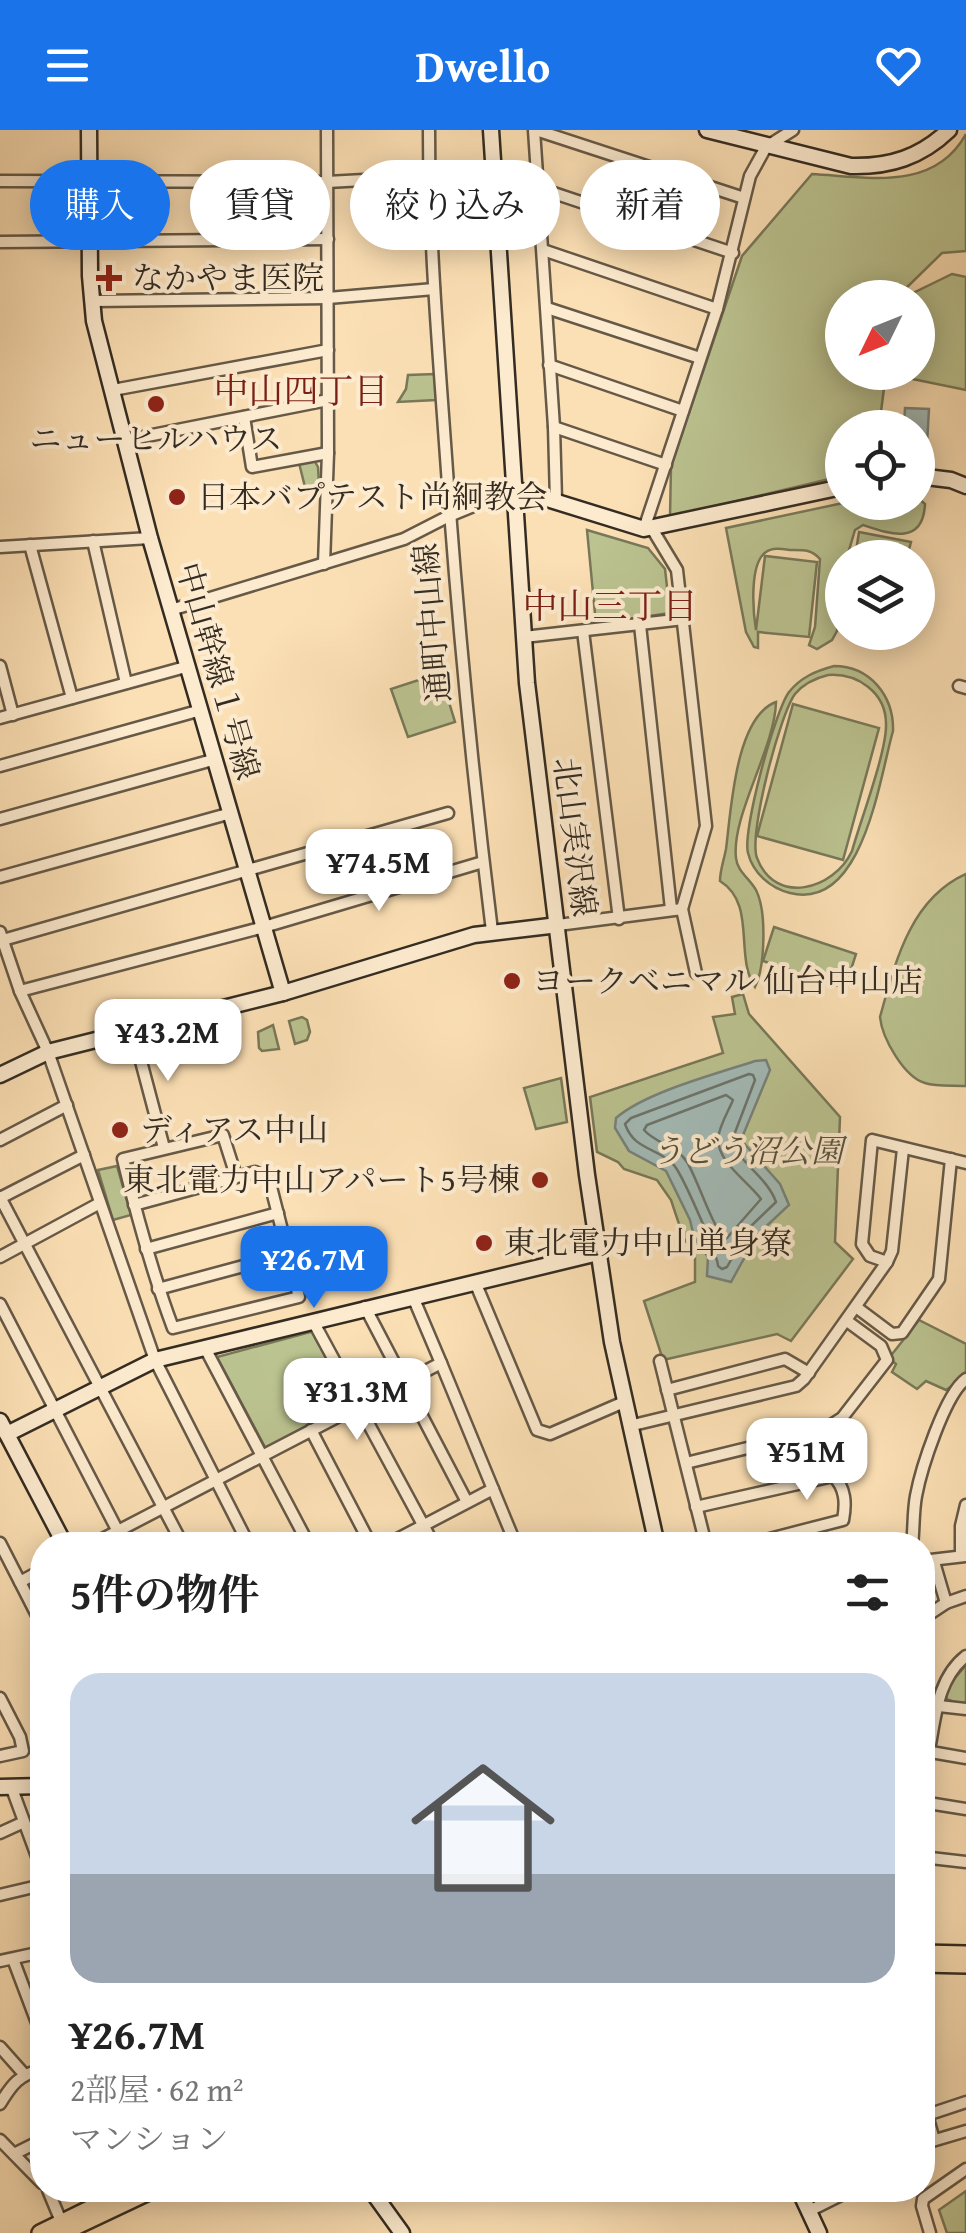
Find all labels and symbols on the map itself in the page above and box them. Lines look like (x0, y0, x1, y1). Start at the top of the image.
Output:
place label: なかやま医院 (132, 254, 324, 301)
marker: なかやま医院 (96, 265, 122, 291)
north arrow (825, 280, 935, 390)
district label: 中山四丁目 (213, 365, 389, 416)
marker: ニューヒルハウス (145, 393, 167, 415)
place label: ニューヒルハウス (30, 415, 282, 462)
place label: 日本バプテスト尚絅教会 (197, 473, 548, 520)
marker: 日本バプテスト尚絅教会 (166, 486, 188, 508)
street label: 通町中山線 (401, 541, 462, 705)
street label: 中山幹線１号線 (165, 557, 272, 785)
district label: 中山三丁目 (522, 580, 698, 631)
street label: 北山実沢線 (542, 755, 609, 919)
pin: ¥74.5M (298, 829, 460, 914)
place label: ヨークベニマル 仙台中山店 (532, 957, 923, 1004)
marker: ヨークベニマル 仙台中山店 (501, 970, 523, 992)
pin: ¥43.2M (87, 999, 249, 1084)
place label: ディアス中山 (140, 1106, 328, 1153)
marker: ディアス中山 (109, 1119, 131, 1141)
park label: うどう沼公園 (651, 1127, 848, 1174)
place label: 東北電力中山アパート5号棟 (123, 1156, 520, 1203)
marker: 東北電力中山アパート5号棟 (529, 1169, 551, 1191)
place label: 東北電力中山単身寮 (504, 1219, 792, 1266)
pin: ¥26.7M (233, 1226, 395, 1311)
marker: 東北電力中山単身寮 (473, 1232, 495, 1254)
pin: ¥31.3M (276, 1358, 438, 1443)
pin: ¥51M (748, 1418, 866, 1503)

